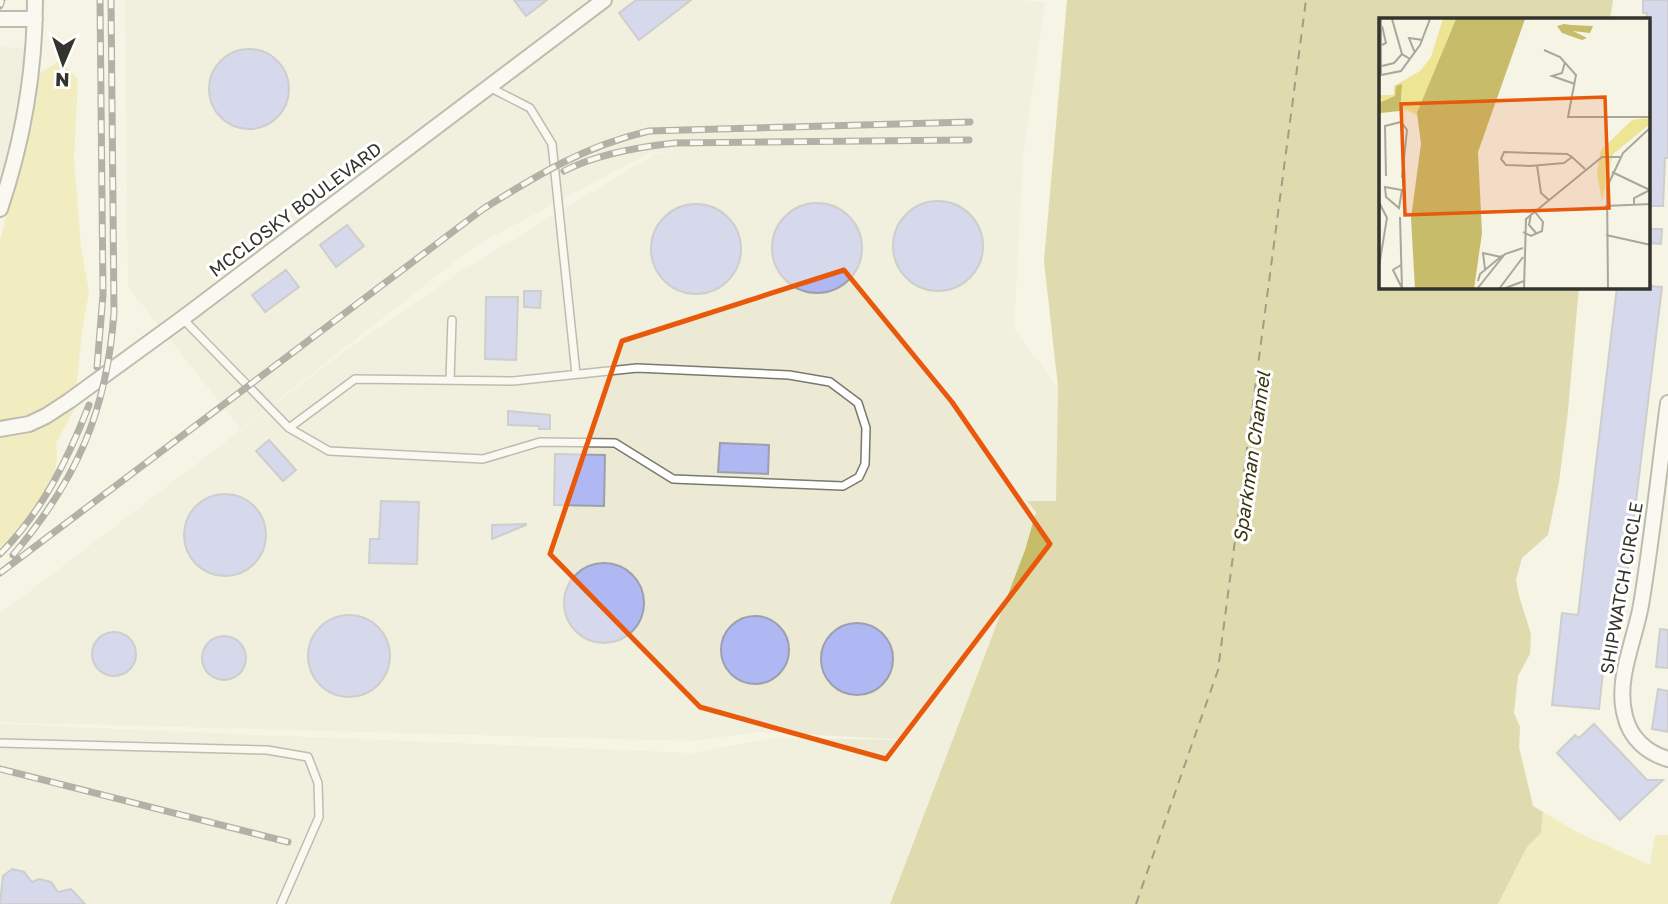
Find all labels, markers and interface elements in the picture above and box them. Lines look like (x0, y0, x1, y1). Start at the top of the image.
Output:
inset map (1379, 18, 1650, 289)
north arrow (28, 28, 98, 98)
text: N (55, 69, 70, 92)
street label: MCCLOSKY BOULEVARD (204, 137, 386, 281)
water label: Sparkman Channel (1228, 369, 1275, 544)
street label: SHIPWATCH CIRCLE (1595, 500, 1647, 676)

